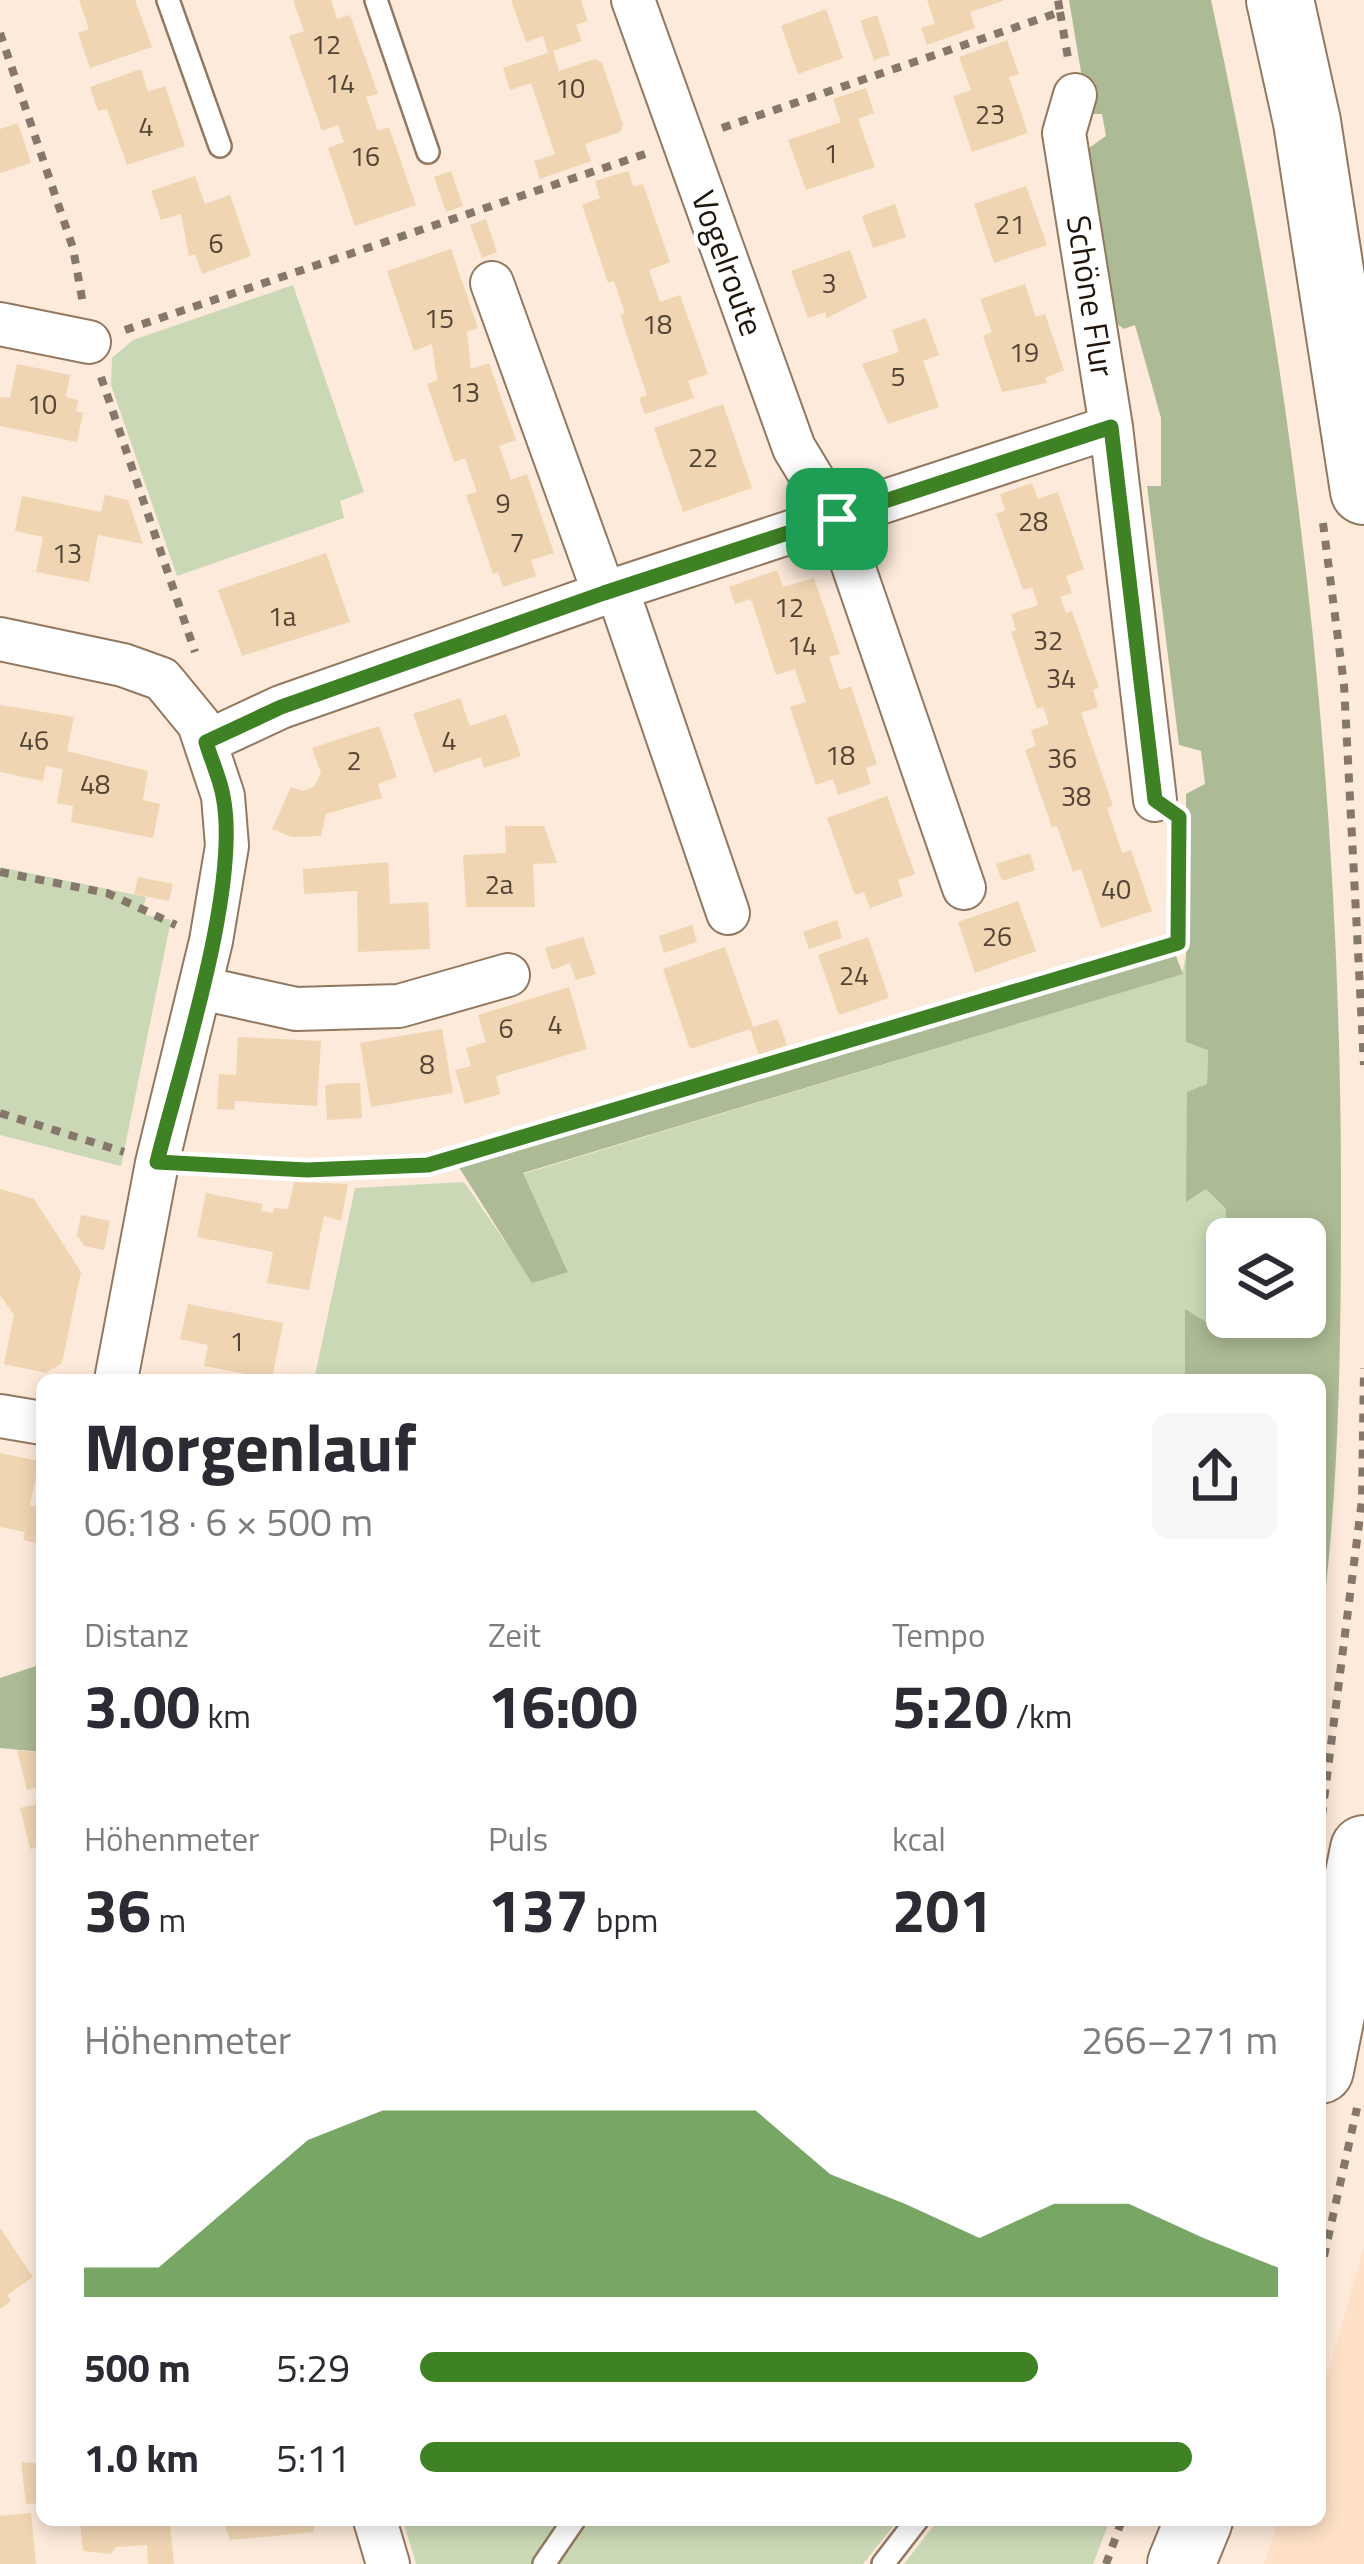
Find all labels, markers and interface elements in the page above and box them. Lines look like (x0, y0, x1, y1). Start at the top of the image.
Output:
house number: 12 (311, 23, 341, 64)
house number: 14 (325, 62, 355, 103)
house number: 10 (555, 67, 585, 108)
house number: 23 (975, 93, 1005, 134)
house number: 4 (138, 105, 154, 146)
house number: 1 (823, 132, 839, 173)
house number: 16 (350, 135, 380, 176)
street label: Vogelroute (679, 183, 777, 343)
house number: 21 (995, 203, 1025, 244)
street label: Schöne Flur (1054, 212, 1128, 380)
house number: 6 (208, 222, 224, 263)
house number: 3 (821, 262, 837, 303)
house number: 15 (424, 297, 454, 338)
house number: 18 (642, 303, 672, 344)
house number: 19 (1009, 331, 1039, 372)
house number: 5 (890, 355, 906, 396)
house number: 13 (450, 371, 480, 412)
house number: 10 (27, 383, 57, 424)
house number: 22 (688, 436, 718, 477)
pin (786, 468, 888, 570)
house number: 9 (495, 482, 511, 523)
icon: arrive (804, 486, 870, 552)
house number: 28 (1018, 500, 1048, 541)
house number: 7 (509, 521, 525, 562)
house number: 13 (52, 532, 82, 573)
house number: 12 (774, 586, 804, 627)
house number: 1a (268, 595, 297, 636)
house number: 32 (1033, 619, 1063, 660)
house number: 14 (787, 624, 817, 665)
house number: 34 (1046, 657, 1076, 698)
house number: 46 (19, 719, 49, 760)
house number: 4 (441, 719, 457, 760)
house number: 18 (825, 734, 855, 775)
house number: 36 (1047, 737, 1077, 778)
house number: 2 (346, 739, 362, 780)
house number: 48 (80, 763, 110, 804)
house number: 38 (1061, 775, 1091, 816)
house number: 2a (485, 863, 514, 904)
house number: 40 (1101, 868, 1131, 909)
house number: 26 (982, 915, 1012, 956)
house number: 24 (839, 954, 869, 995)
house number: 4 (547, 1003, 563, 1044)
house number: 6 (498, 1007, 514, 1048)
house number: 8 (419, 1043, 435, 1084)
map controls (1206, 1218, 1326, 1338)
button: layers (1206, 1218, 1326, 1338)
house number: 1 (229, 1320, 245, 1361)
text: Morgenlauf (84, 1396, 417, 1497)
button: share (1152, 1413, 1278, 1539)
text: 06:18 · 6 × 500 m (84, 1492, 373, 1551)
text: Distanz (84, 1610, 189, 1660)
text: Zeit (488, 1610, 541, 1660)
text: Tempo (892, 1610, 985, 1660)
text: 3.00 (84, 1660, 200, 1751)
text: 16:00 (488, 1660, 638, 1751)
text: 5:20 (892, 1660, 1008, 1751)
text: km (200, 1691, 251, 1741)
text: /km (1008, 1691, 1072, 1741)
text: Höhenmeter (84, 1814, 259, 1864)
text: Puls (488, 1814, 548, 1864)
text: kcal (892, 1814, 946, 1864)
text: 36 (84, 1864, 151, 1955)
text: 137 (488, 1864, 589, 1955)
text: 201 (892, 1864, 993, 1955)
text: m (151, 1895, 186, 1945)
text: bpm (589, 1895, 658, 1945)
text: Höhenmeter (84, 2010, 291, 2069)
text: 266–271 m (1081, 2010, 1278, 2069)
text: 500 m (84, 2338, 191, 2397)
text: 5:29 (276, 2338, 350, 2397)
text: 1.0 km (84, 2428, 199, 2487)
text: 5:11 (276, 2428, 350, 2487)

